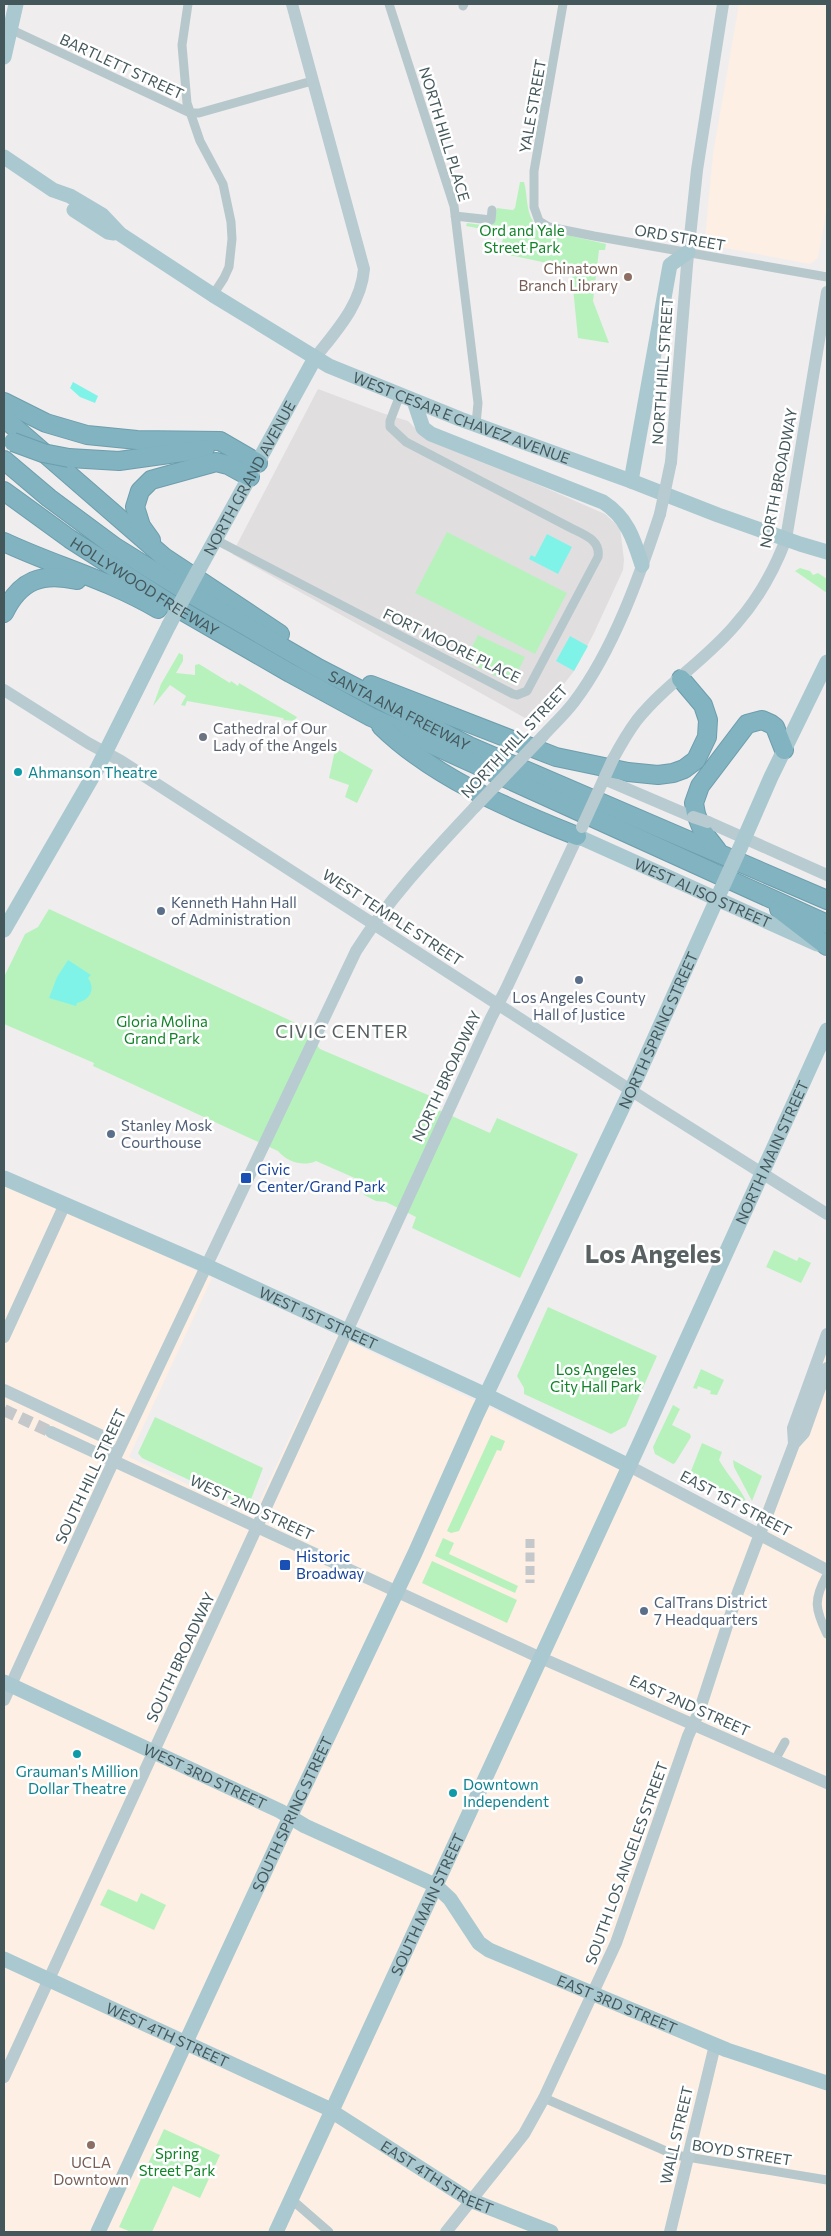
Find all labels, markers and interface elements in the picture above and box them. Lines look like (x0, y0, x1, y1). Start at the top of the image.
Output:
street label: BARTLETT STREET (57, 29, 187, 103)
street label: YALE STREET (515, 57, 549, 154)
street label: NORTH HILL PLACE (416, 65, 474, 203)
street label: ORD STREET (633, 220, 727, 254)
park label: Ord and Yale Street Park (479, 221, 565, 256)
place label: Chinatown Branch Library (518, 259, 618, 294)
marker: Chinatown Branch Library (622, 271, 634, 283)
street label: NORTH HILL STREET (648, 296, 676, 446)
street label: WEST CESAR E CHAVEZ AVENUE (350, 368, 573, 467)
street label: NORTH GRAND AVENUE (199, 397, 299, 558)
street label: NORTH BROADWAY (756, 406, 800, 550)
street label: HOLLYWOOD FREEWAY (67, 533, 222, 639)
street label: FORT MOORE PLACE (380, 604, 524, 686)
street label: SANTA ANA FREEWAY (326, 666, 473, 754)
street label: NORTH HILL STREET (457, 680, 571, 801)
place label: Cathedral of Our Lady of the Angels (213, 719, 338, 754)
marker: Cathedral of Our Lady of the Angels (197, 731, 209, 743)
place label: Ahmanson Theatre (28, 763, 158, 781)
marker: Ahmanson Theatre (12, 766, 24, 778)
street label: WEST ALISO STREET (632, 854, 774, 931)
street label: WEST TEMPLE STREET (319, 865, 467, 969)
place label: Kenneth Hahn Hall of Administration (171, 893, 297, 928)
marker: Kenneth Hahn Hall of Administration (155, 905, 167, 917)
street label: NORTH SPRING STREET (614, 948, 701, 1111)
marker: Los Angeles County Hall of Justice (573, 974, 585, 986)
place label: Los Angeles County Hall of Justice (512, 988, 646, 1023)
street label: NORTH BROADWAY (408, 1007, 484, 1144)
park label: Gloria Molina Grand Park (116, 1012, 208, 1047)
district label: CIVIC CENTER (275, 1020, 409, 1042)
street label: NORTH MAIN STREET (731, 1077, 812, 1227)
place label: Stanley Mosk Courthouse (121, 1116, 213, 1151)
marker: Stanley Mosk Courthouse (105, 1128, 117, 1140)
place label: Civic Center/Grand Park (257, 1160, 386, 1195)
marker: Civic Center/Grand Park (239, 1171, 253, 1185)
district label: Los Angeles (585, 1238, 721, 1268)
street label: WEST 1ST STREET (256, 1282, 381, 1353)
park label: Los Angeles City Hall Park (550, 1360, 642, 1395)
street label: SOUTH HILL STREET (51, 1405, 129, 1546)
street label: EAST 1ST STREET (677, 1466, 795, 1540)
street label: WEST 2ND STREET (187, 1470, 317, 1544)
place label: Historic Broadway (296, 1547, 364, 1582)
marker: Historic Broadway (278, 1558, 292, 1572)
street label: SOUTH BROADWAY (142, 1589, 218, 1725)
place label: CalTrans District 7 Headquarters (654, 1593, 768, 1628)
marker: CalTrans District 7 Headquarters (638, 1605, 650, 1617)
street label: EAST 2ND STREET (627, 1670, 753, 1740)
street label: SOUTH SPRING STREET (248, 1733, 336, 1894)
street label: WEST 3RD STREET (141, 1740, 270, 1813)
marker: Grauman's Million Dollar Theatre (71, 1748, 83, 1760)
street label: SOUTH LOS ANGELES STREET (581, 1759, 671, 1967)
place label: Grauman's Million Dollar Theatre (16, 1762, 138, 1797)
place label: Downtown Independent (463, 1775, 549, 1810)
marker: Downtown Independent (447, 1787, 459, 1799)
street label: SOUTH MAIN STREET (387, 1830, 468, 1978)
street label: EAST 3RD STREET (554, 1971, 680, 2037)
street label: WEST 4TH STREET (103, 1998, 232, 2071)
street label: WALL STREET (656, 2084, 696, 2186)
street label: BOYD STREET (691, 2135, 794, 2169)
street label: EAST 4TH STREET (378, 2136, 496, 2217)
marker: UCLA Downtown (85, 2139, 97, 2151)
park label: Spring Street Park (139, 2144, 215, 2179)
place label: UCLA Downtown (53, 2153, 129, 2188)

